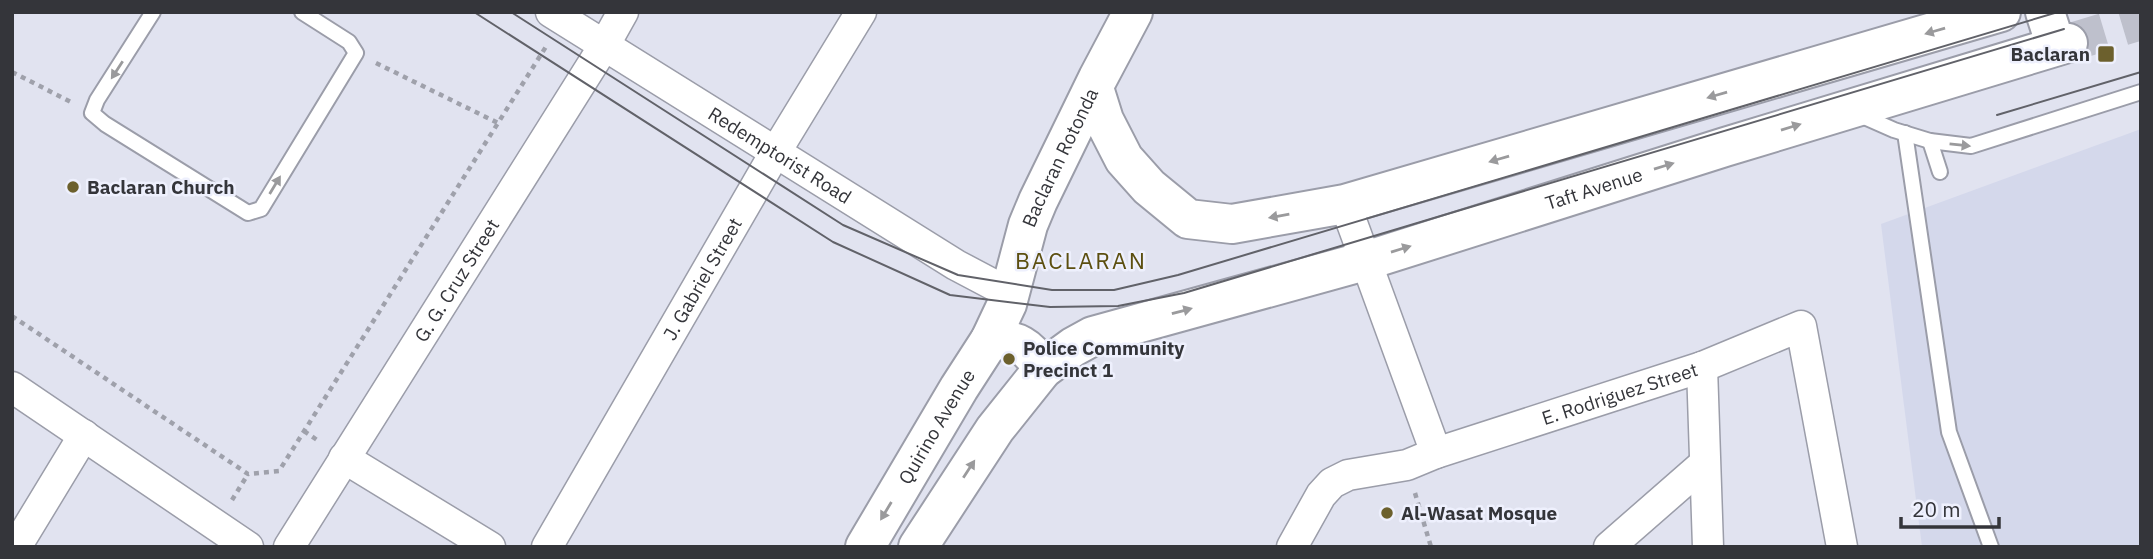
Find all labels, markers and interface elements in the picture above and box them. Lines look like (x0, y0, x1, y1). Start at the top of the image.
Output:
one-way arrow (1925, 27, 1946, 37)
place label: Baclaran (2011, 42, 2090, 66)
marker: Baclaran (2096, 44, 2116, 64)
one-way arrow (110, 61, 124, 79)
street label: Baclaran Rotonda (1016, 84, 1103, 231)
one-way arrow (1706, 91, 1727, 101)
street label: Redemptorist Road (704, 101, 856, 209)
one-way arrow (1780, 122, 1801, 132)
one-way arrow (1949, 139, 1971, 150)
one-way arrow (1488, 155, 1509, 165)
one-way arrow (1654, 160, 1675, 171)
street label: Taft Avenue (1542, 162, 1645, 215)
place label: Baclaran Church (87, 175, 235, 199)
one-way arrow (269, 175, 281, 194)
marker: Baclaran Church (65, 179, 81, 195)
one-way arrow (1267, 211, 1289, 222)
street label: J. Gabriel Street (657, 213, 747, 344)
street label: G. G. Cruz Street (409, 214, 504, 346)
one-way arrow (1390, 243, 1411, 254)
district label: BACLARAN (1015, 245, 1147, 275)
one-way arrow (1172, 305, 1193, 315)
place label: Police Community Precinct 1 (1023, 336, 1185, 382)
marker: Police Community Precinct 1 (1001, 351, 1017, 367)
street label: E. Rodriguez Street (1539, 357, 1701, 430)
street label: Quirino Avenue (893, 364, 980, 489)
one-way arrow (962, 459, 975, 479)
scale bar (1901, 486, 1999, 530)
text: 20 m (1912, 495, 1961, 523)
one-way arrow (880, 501, 892, 520)
place label: Al-Wasat Mosque (1401, 501, 1557, 525)
marker: Al-Wasat Mosque (1379, 505, 1395, 521)

